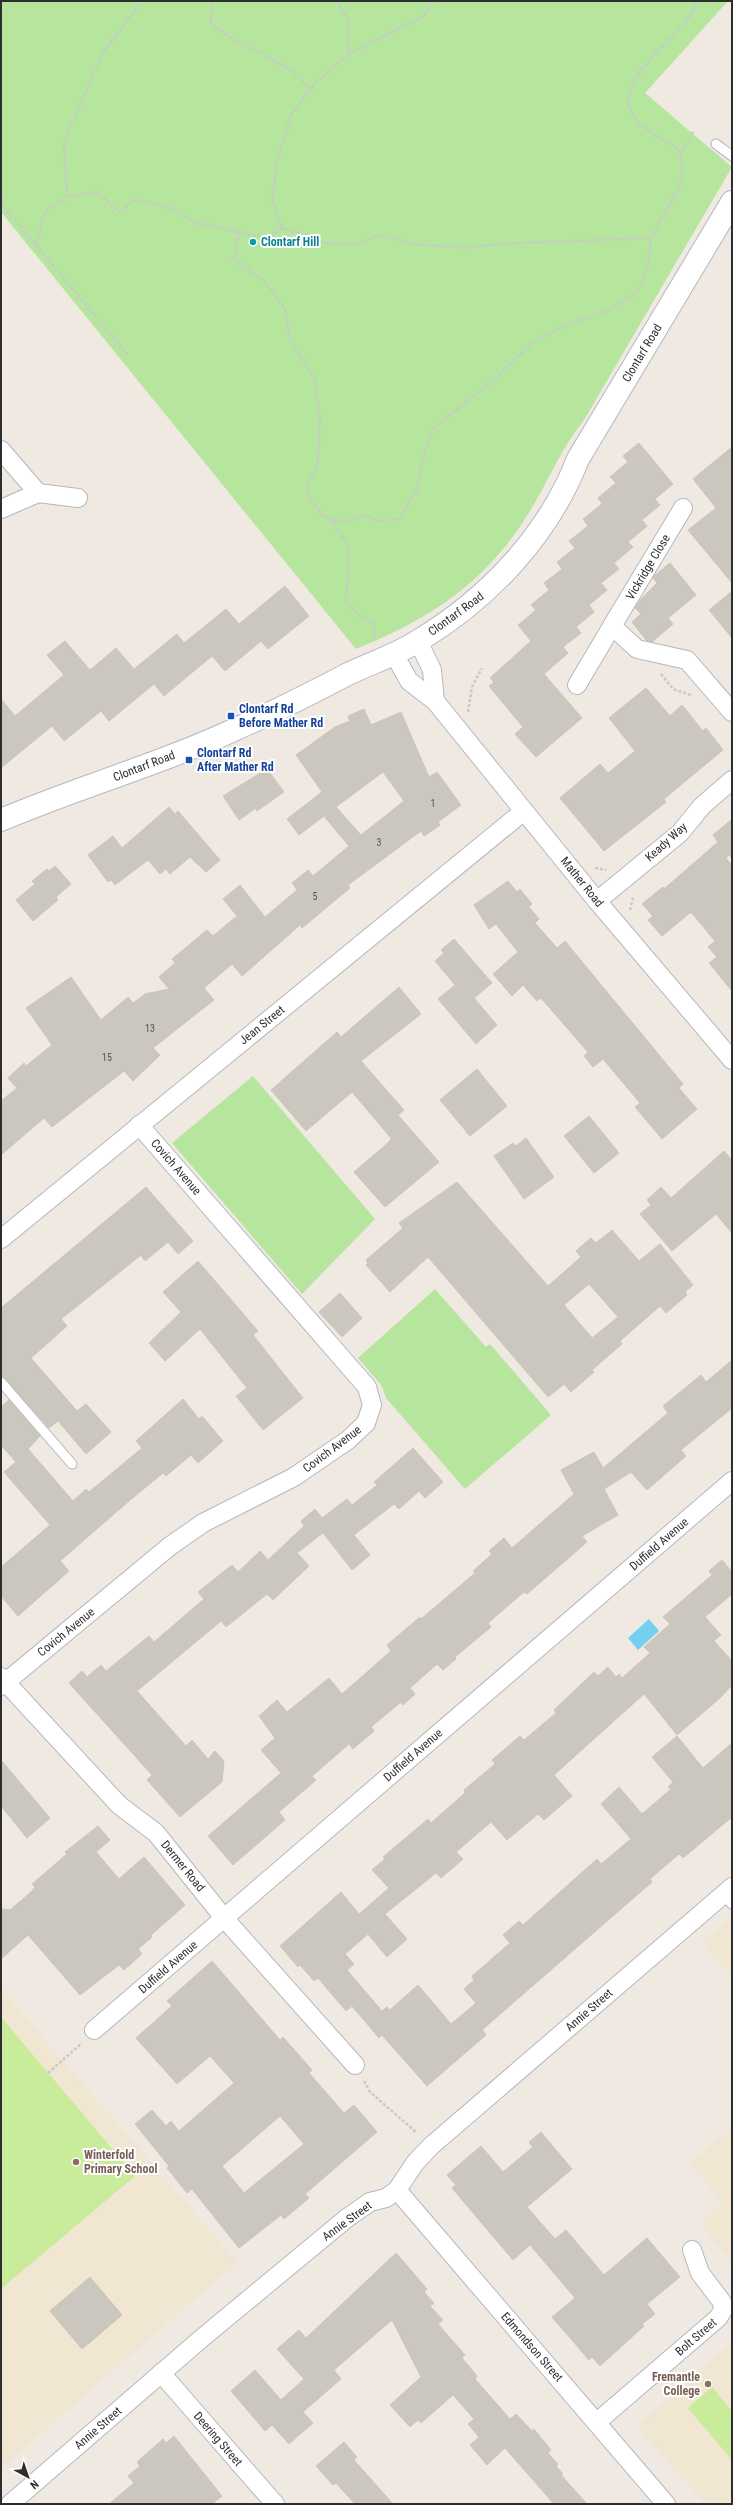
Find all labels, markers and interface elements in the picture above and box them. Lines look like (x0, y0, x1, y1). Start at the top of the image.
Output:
place label: Clontarf Hill (261, 235, 319, 249)
marker: Clontarf Hill (248, 237, 258, 247)
street label: Clontarf Road (619, 321, 665, 385)
street label: Vickridge Close (623, 531, 673, 602)
street label: Clontarf Road (426, 589, 486, 639)
place label: Clontarf Rd Before Mather Rd (239, 702, 323, 730)
marker: Clontarf Rd Before Mather Rd (226, 711, 236, 721)
place label: Clontarf Rd After Mather Rd (197, 746, 274, 774)
street label: Clontarf Road (111, 748, 177, 784)
marker: Clontarf Rd After Mather Rd (184, 755, 194, 765)
house number: 1 (431, 798, 435, 809)
street label: Keady Way (642, 820, 690, 864)
house number: 3 (377, 837, 382, 848)
street label: Mather Road (558, 854, 606, 910)
house number: 5 (313, 891, 318, 902)
street label: Jean Street (237, 1002, 288, 1047)
house number: 13 (145, 1023, 155, 1034)
house number: 15 (102, 1052, 112, 1063)
street label: Covich Avenue (148, 1136, 204, 1198)
street label: Covich Avenue (300, 1422, 364, 1475)
street label: Duffield Avenue (627, 1514, 692, 1573)
street label: Covich Avenue (35, 1605, 98, 1659)
street label: Duffield Avenue (381, 1725, 446, 1784)
street label: Dermer Road (158, 1838, 208, 1894)
street label: Duffield Avenue (136, 1937, 201, 1996)
street label: Annie Street (563, 1985, 616, 2034)
place label: Winterfold Primary School (84, 2148, 157, 2176)
marker: Winterfold Primary School (71, 2157, 81, 2167)
street label: Annie Street (320, 2198, 375, 2244)
street label: Edmondson Street (498, 2310, 566, 2385)
street label: Bolt Street (673, 2315, 720, 2359)
place label: Fremantle College (652, 2370, 700, 2398)
marker: Fremantle College (703, 2379, 713, 2389)
street label: Annie Street (72, 2403, 125, 2452)
street label: Deering Street (191, 2409, 246, 2469)
north arrow (8, 2457, 48, 2497)
text: N (27, 2477, 41, 2492)

